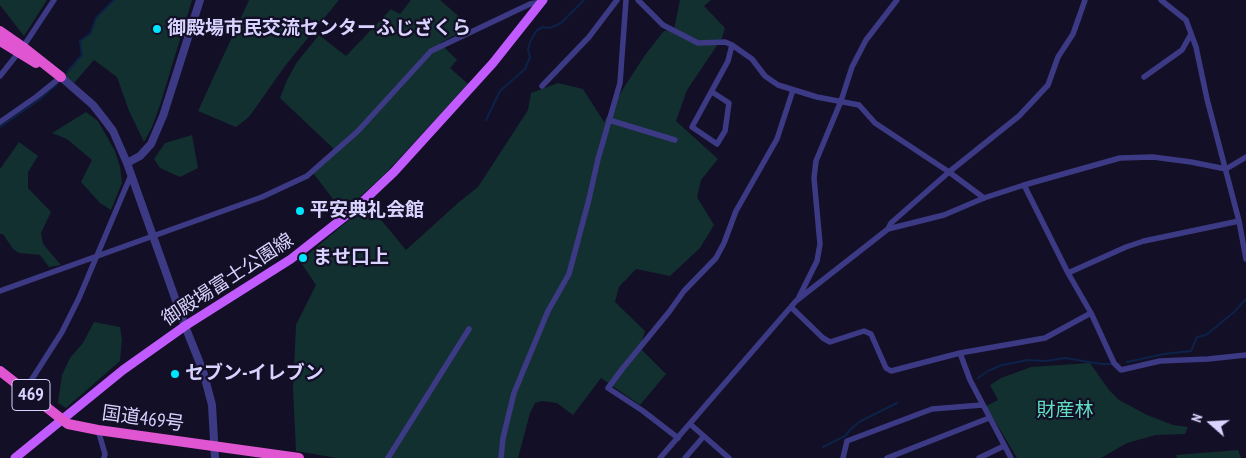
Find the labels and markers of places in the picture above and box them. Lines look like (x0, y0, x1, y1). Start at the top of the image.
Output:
place label: 御殿場市民交流センターふじざくら (167, 18, 471, 40)
marker: 御殿場市民交流センターふじざくら (151, 23, 163, 35)
place label: 平安典礼会館 (310, 200, 424, 222)
marker: 平安典礼会館 (294, 205, 306, 217)
place label: ませ口上 (313, 247, 389, 269)
marker: ませ口上 (297, 252, 309, 264)
place label: セブン-イレブン (185, 363, 324, 385)
marker: セブン-イレブン (169, 368, 181, 380)

